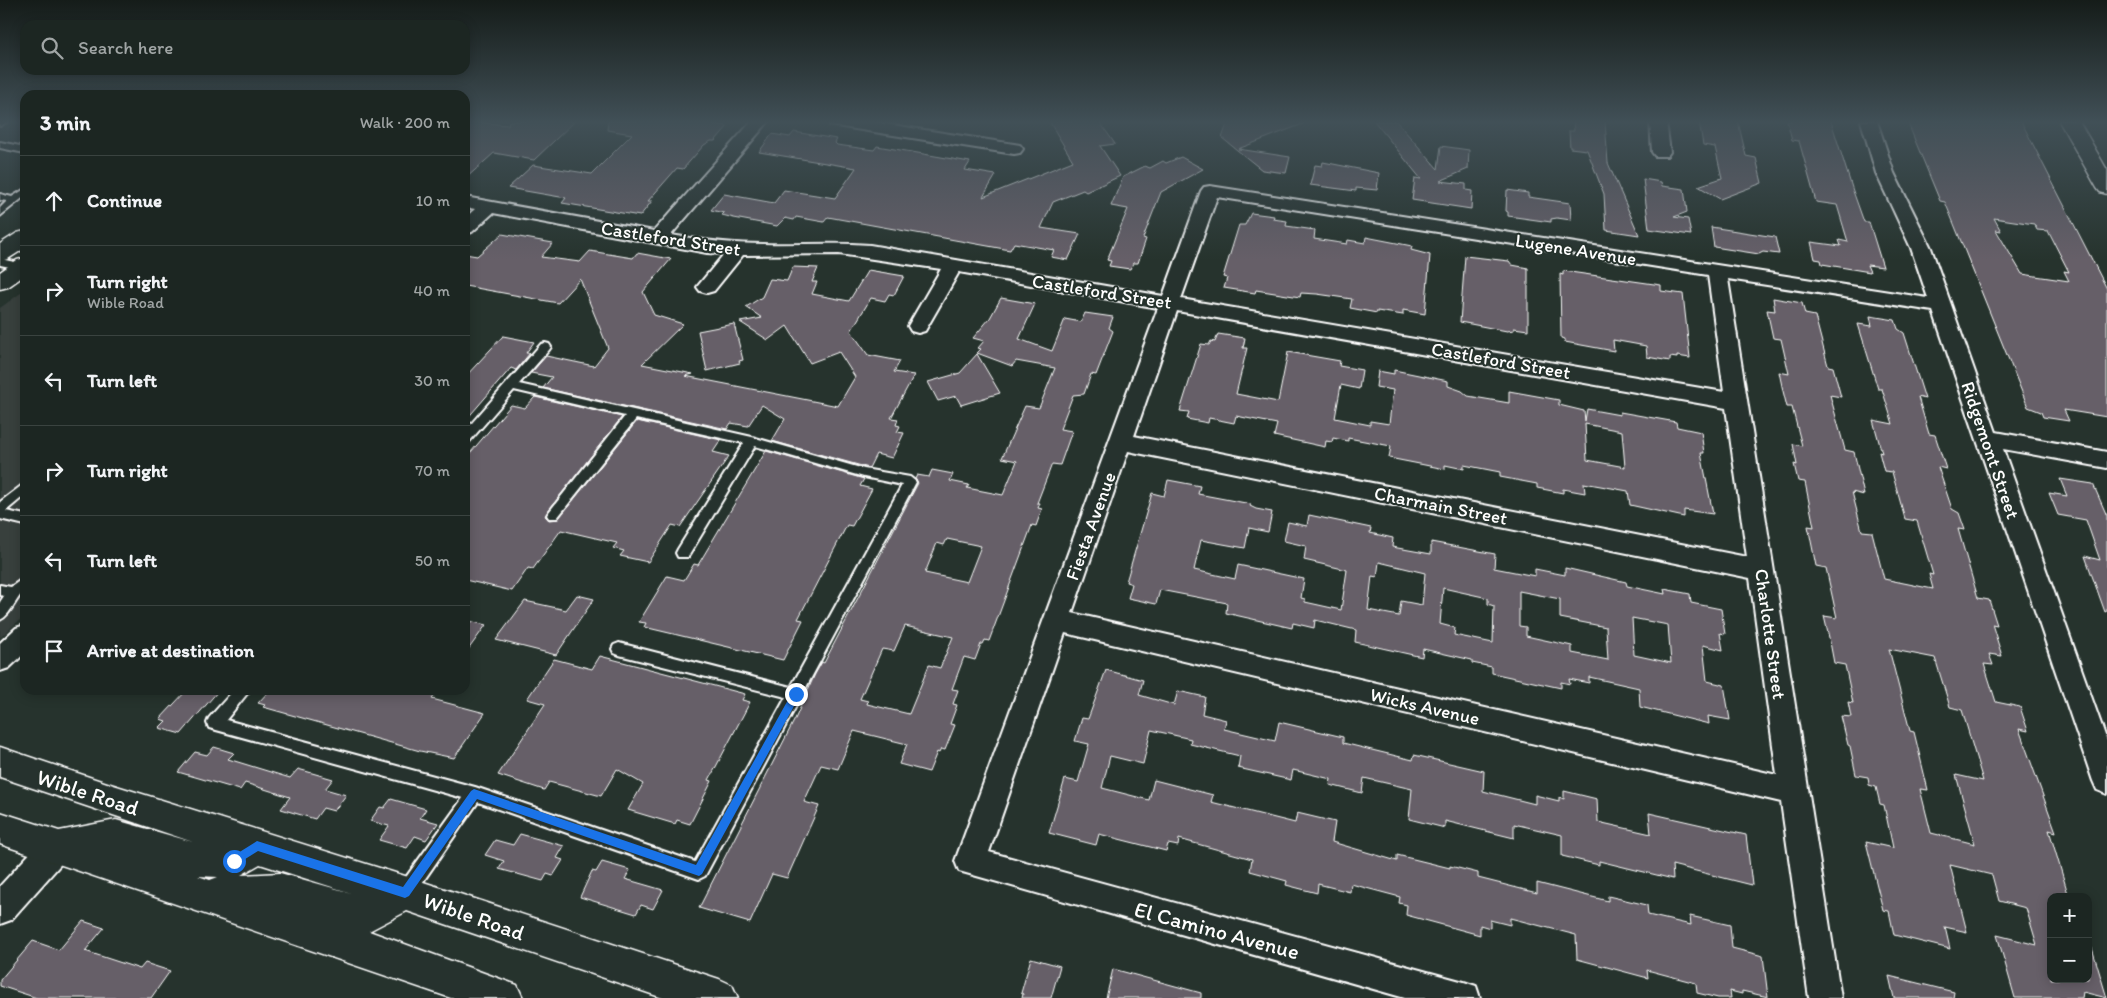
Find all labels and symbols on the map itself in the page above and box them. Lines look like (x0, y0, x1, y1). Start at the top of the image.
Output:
street label: Castleford Street (600, 216, 742, 261)
street label: Lugene Avenue (1514, 229, 1638, 270)
street label: Castleford Street (1031, 269, 1173, 314)
street label: Castleford Street (1430, 337, 1572, 384)
street label: Ridgemont Street (1956, 378, 2025, 522)
street label: Fiesta Avenue (1060, 469, 1121, 583)
street label: Charmain Street (1372, 481, 1509, 530)
street label: Charlotte Street (1750, 567, 1791, 701)
route end (785, 683, 808, 706)
street label: Wicks Avenue (1368, 683, 1482, 730)
street label: Wible Road (33, 763, 142, 822)
route start (223, 850, 246, 873)
street label: Wible Road (419, 886, 528, 946)
street label: El Camino Avenue (1131, 895, 1302, 965)

